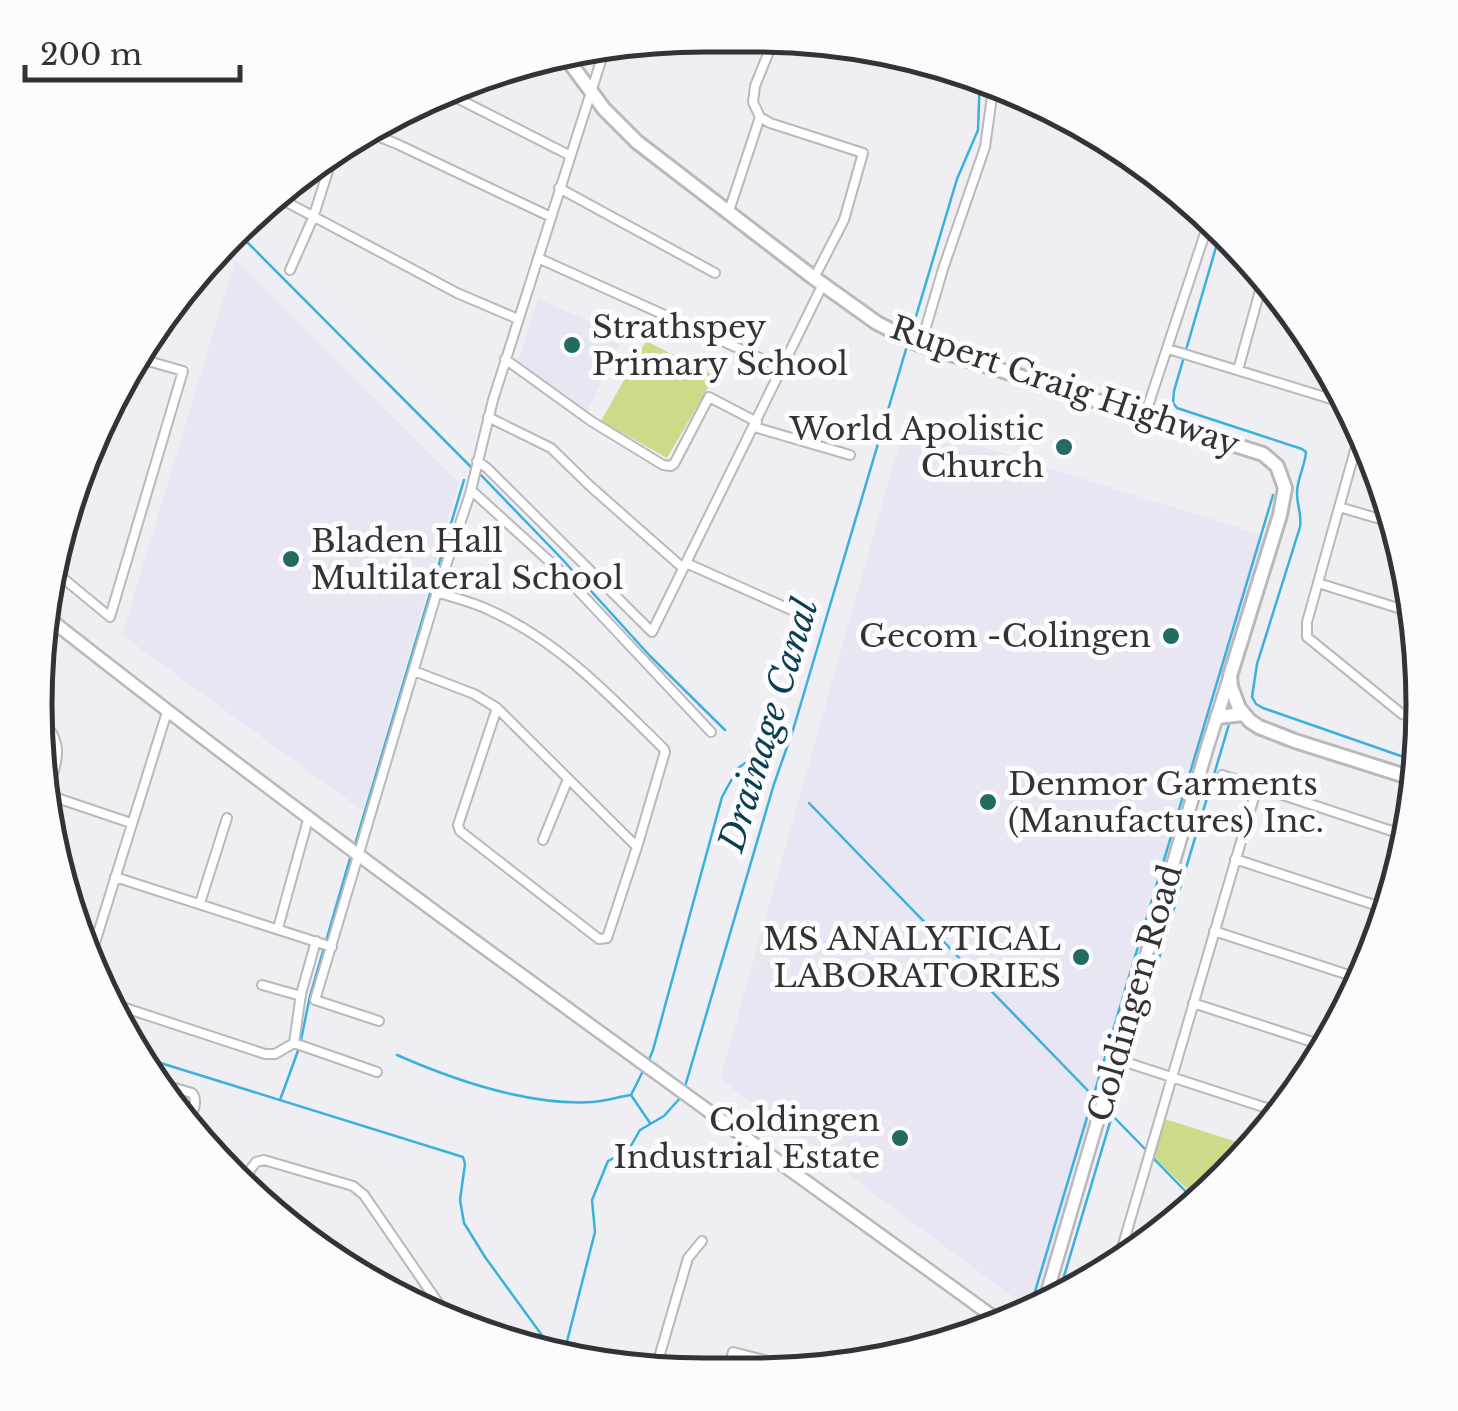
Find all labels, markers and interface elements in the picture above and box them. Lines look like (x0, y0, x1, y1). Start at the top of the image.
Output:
scale bar (25, 20, 240, 82)
text: 200 m (40, 36, 142, 73)
place label: Strathspey Primary School (592, 307, 848, 384)
street label: Rupert Craig Highway (885, 307, 1245, 465)
marker: Strathspey Primary School (561, 334, 583, 356)
place label: World Apolistic Church (788, 409, 1044, 486)
marker: World Apolistic Church (1053, 436, 1075, 458)
place label: Bladen Hall Multilateral School (311, 521, 623, 598)
marker: Bladen Hall Multilateral School (280, 548, 302, 570)
water label: Drainage Canal (709, 594, 827, 858)
place label: Gecom -Colingen (859, 616, 1151, 656)
marker: Gecom -Colingen (1160, 625, 1182, 647)
place label: Denmor Garments (Manufactures) Inc. (1008, 764, 1324, 841)
marker: Denmor Garments (Manufactures) Inc. (977, 791, 999, 813)
street label: Coldingen Road (1079, 860, 1191, 1126)
place label: MS ANALYTICAL LABORATORIES (763, 919, 1061, 996)
marker: MS ANALYTICAL LABORATORIES (1070, 946, 1092, 968)
place label: Coldingen Industrial Estate (614, 1100, 880, 1177)
marker: Coldingen Industrial Estate (889, 1127, 911, 1149)

